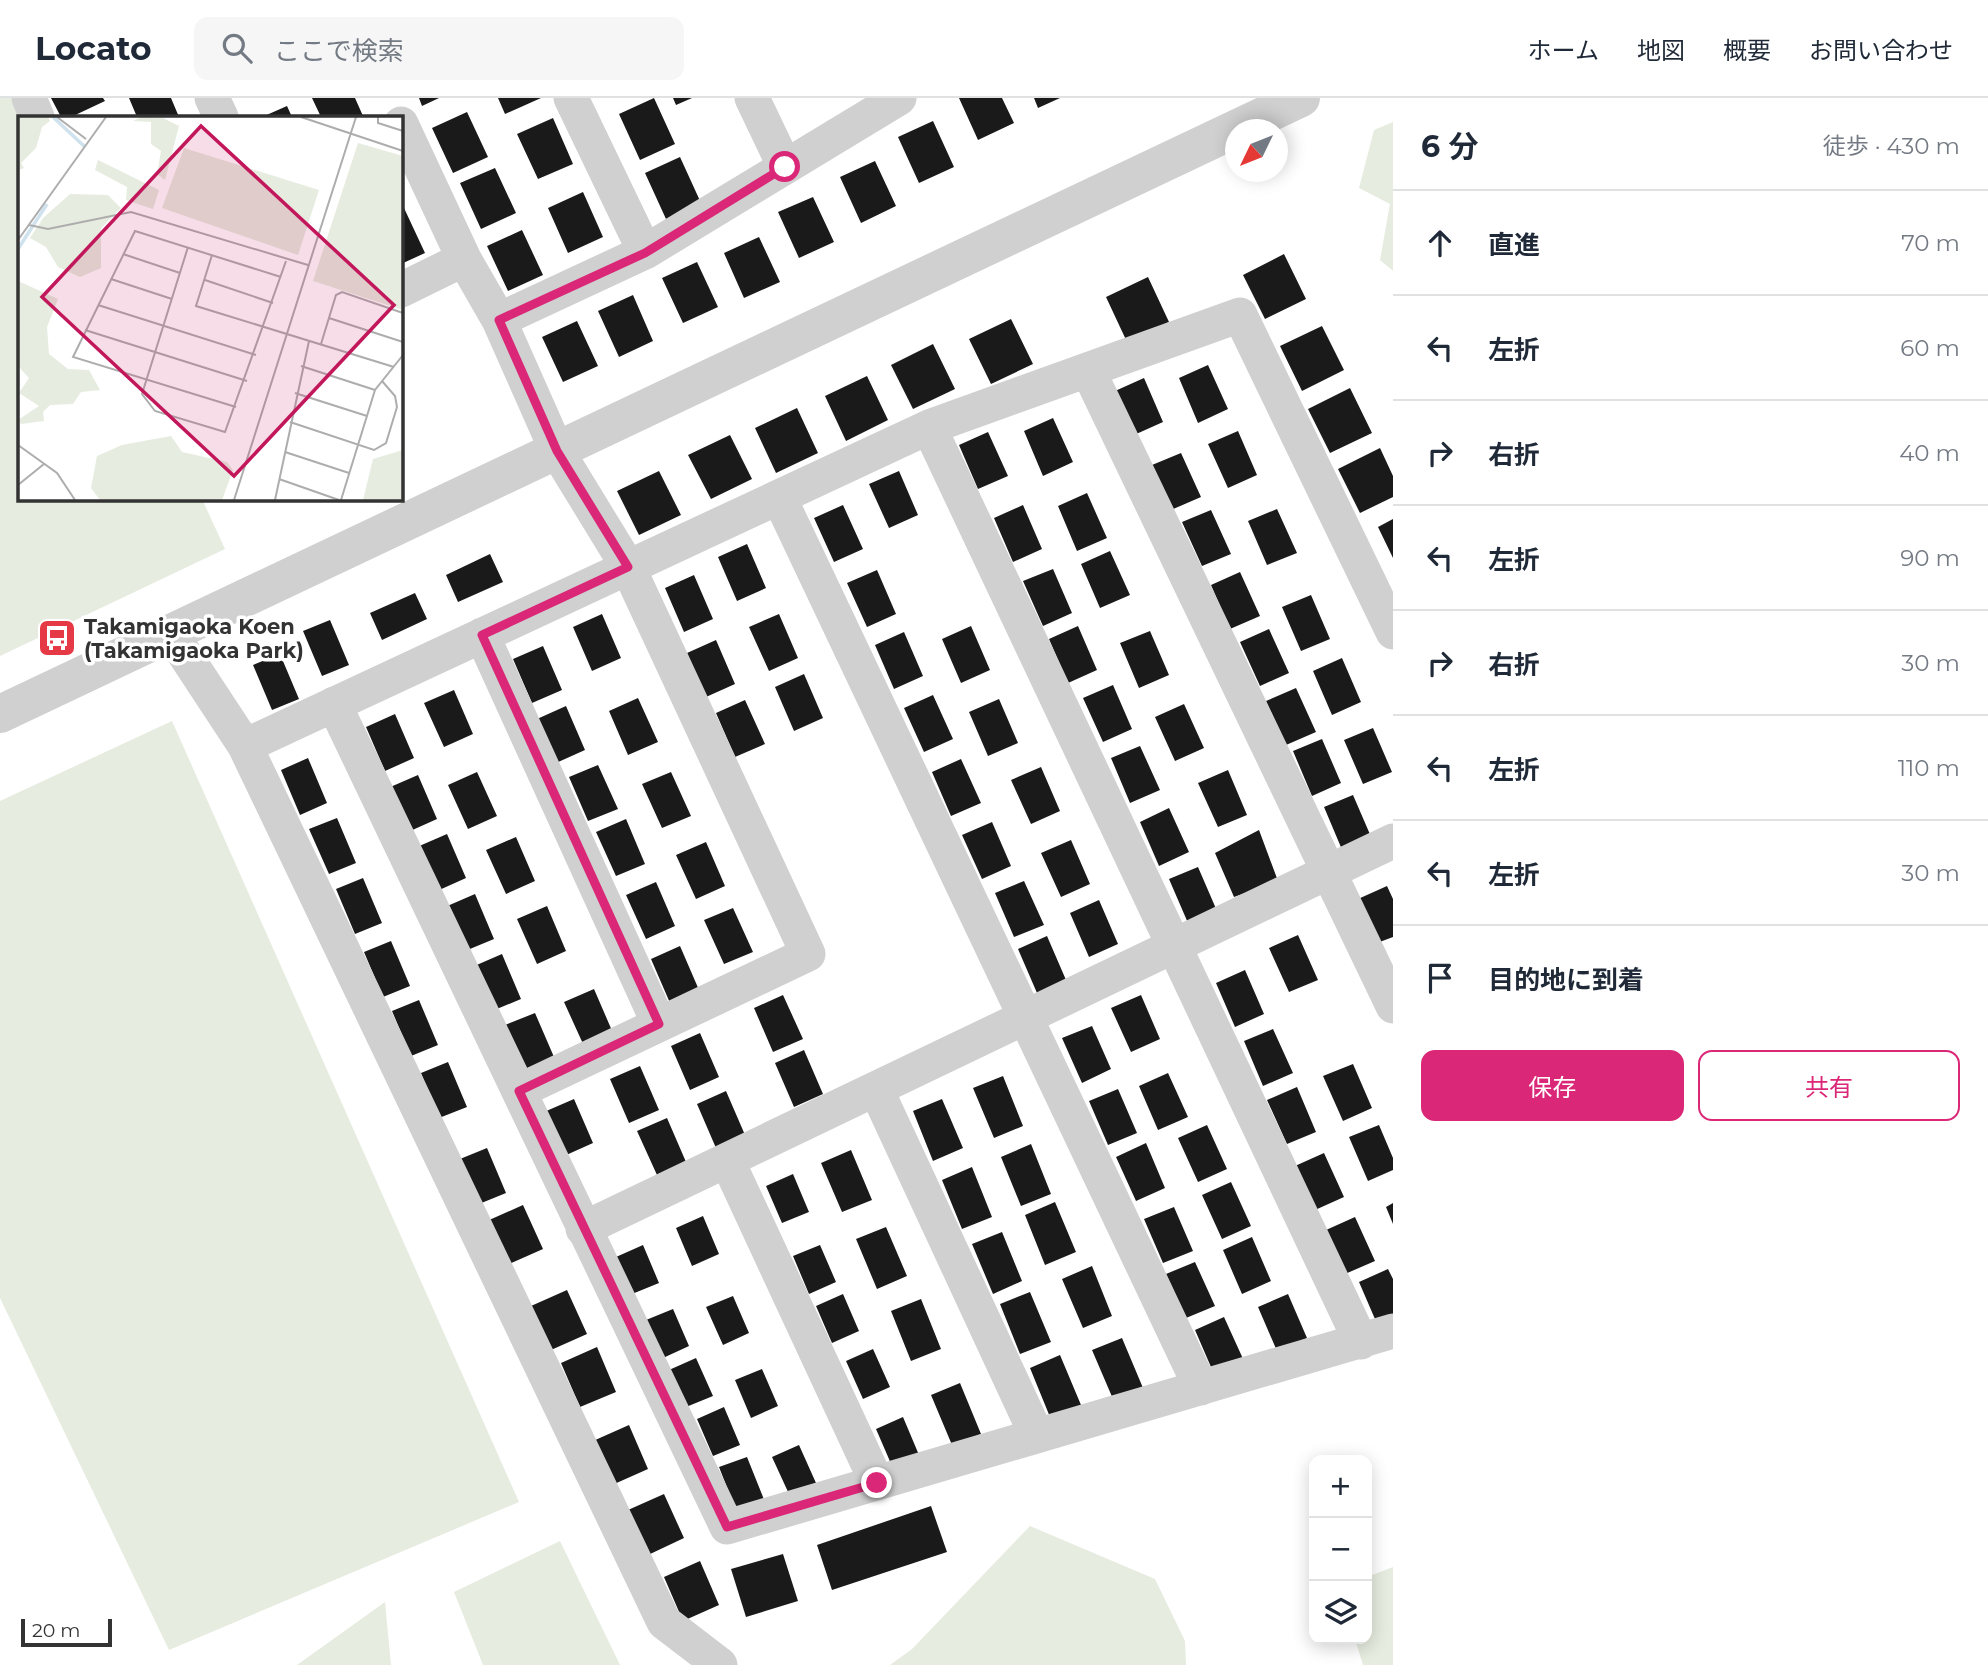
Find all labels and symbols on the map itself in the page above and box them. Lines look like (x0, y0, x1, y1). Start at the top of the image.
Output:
inset map (18, 116, 402, 500)
north arrow (1225, 119, 1288, 182)
route start (769, 151, 800, 182)
place label: Takamigaoka Koen (Takamigaoka Park) (84, 614, 304, 663)
bus stop icon: Takamigaoka Koen (Takamigaoka Park) (36, 617, 78, 659)
route end (861, 1467, 892, 1498)
scale bar (21, 1616, 112, 1648)

